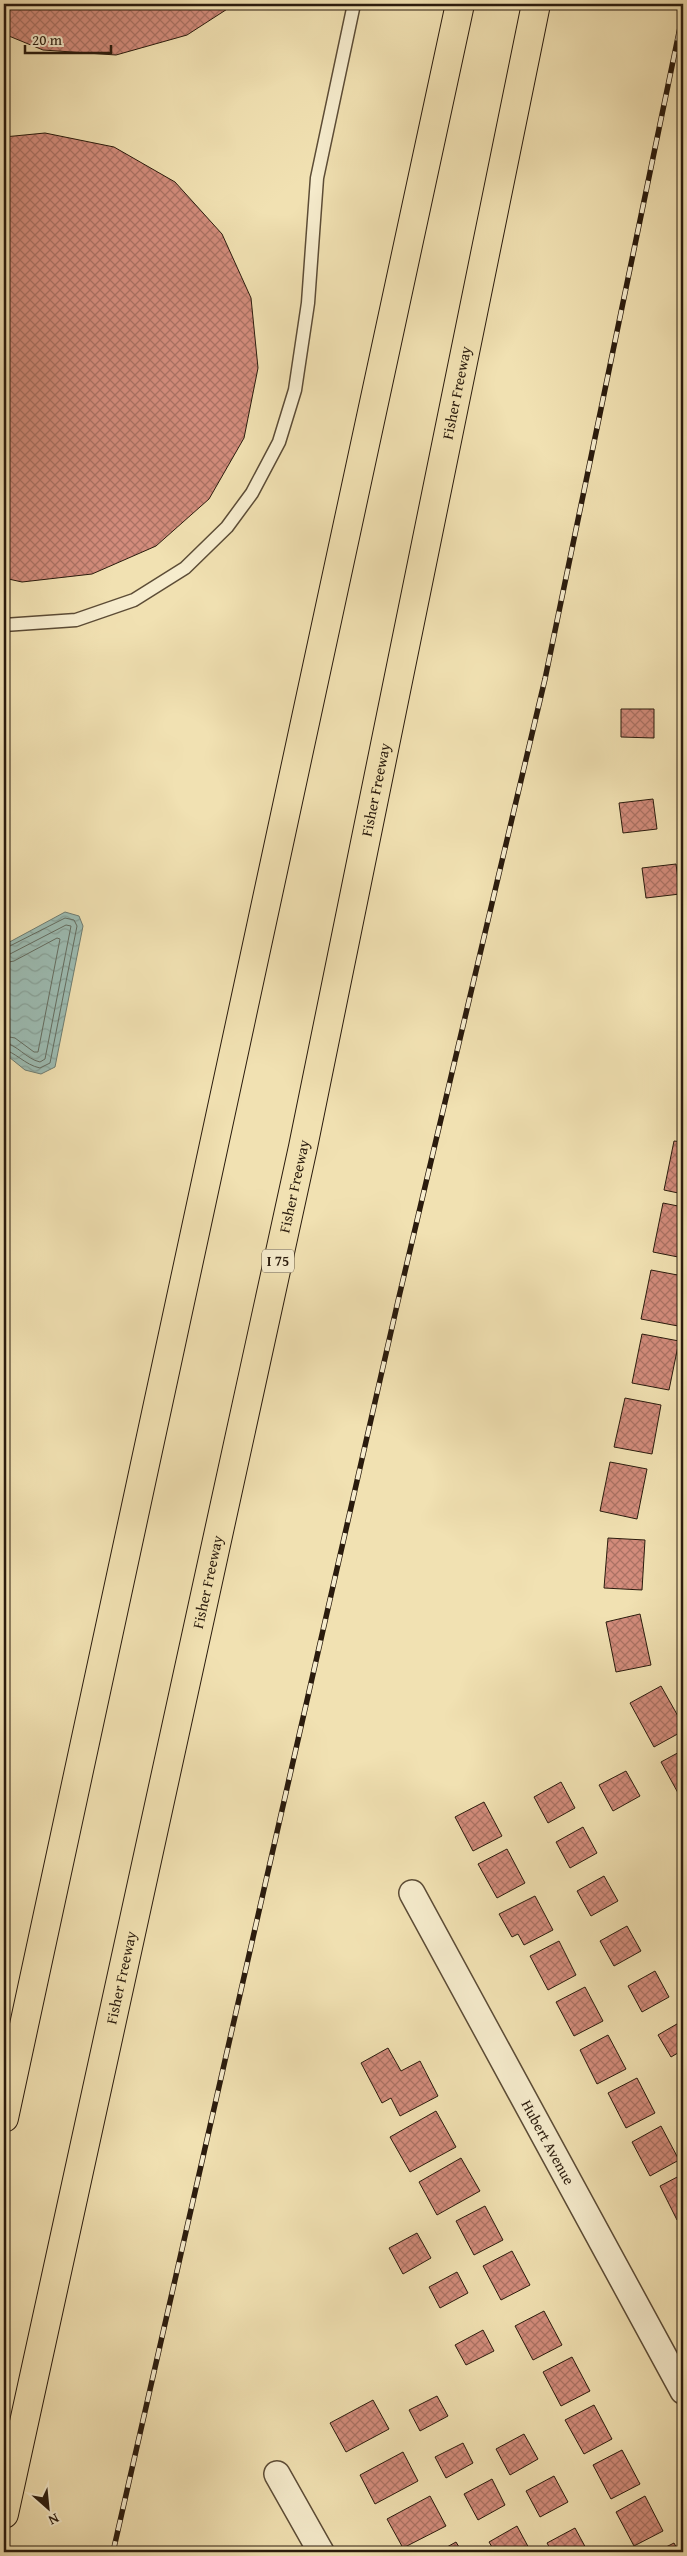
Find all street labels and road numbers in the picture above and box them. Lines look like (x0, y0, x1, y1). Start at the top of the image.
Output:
street label: Fisher Freeway (436, 344, 476, 441)
street label: Fisher Freeway (356, 740, 395, 838)
street label: Fisher Freeway (273, 1137, 314, 1235)
road number: I 75 (262, 1250, 294, 1272)
street label: Fisher Freeway (187, 1533, 228, 1631)
street label: Fisher Freeway (100, 1928, 141, 2026)
street label: Hubert Avenue (517, 2096, 580, 2188)

